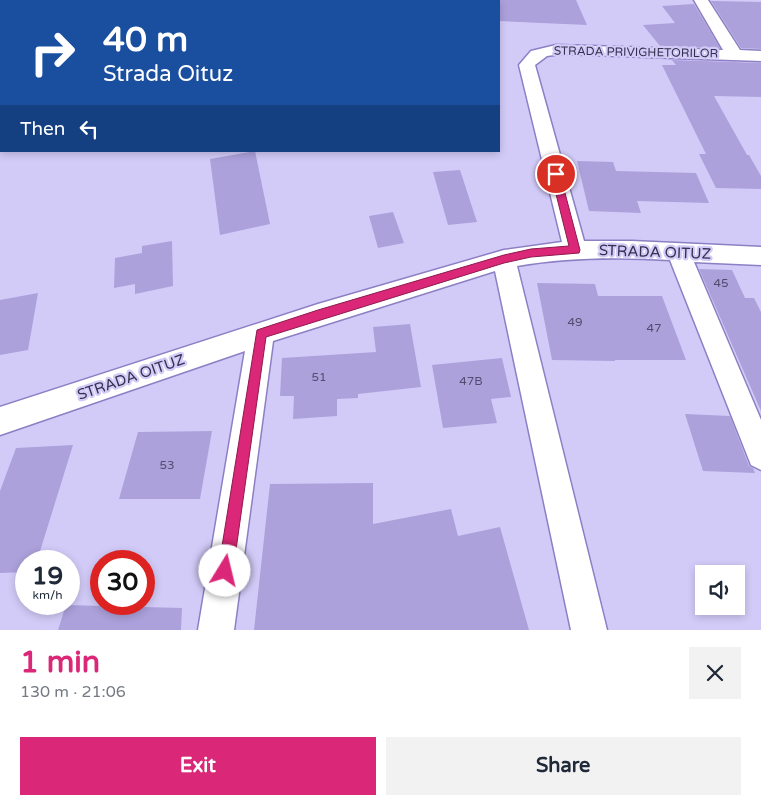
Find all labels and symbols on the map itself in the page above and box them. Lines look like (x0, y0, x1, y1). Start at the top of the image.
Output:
street label: STRADA PRIVIGHETORILOR (554, 44, 718, 60)
pin (535, 153, 577, 195)
street label: STRADA OITUZ (599, 241, 711, 263)
house number: 45 (713, 276, 729, 290)
house number: 49 (567, 315, 583, 329)
house number: 47 (646, 321, 662, 335)
street label: STRADA OITUZ (75, 350, 187, 404)
house number: 51 (311, 370, 327, 384)
house number: 47B (459, 374, 483, 388)
house number: 53 (159, 458, 175, 472)
position arrow (198, 544, 250, 596)
speed limit sign: 30 (90, 550, 155, 615)

